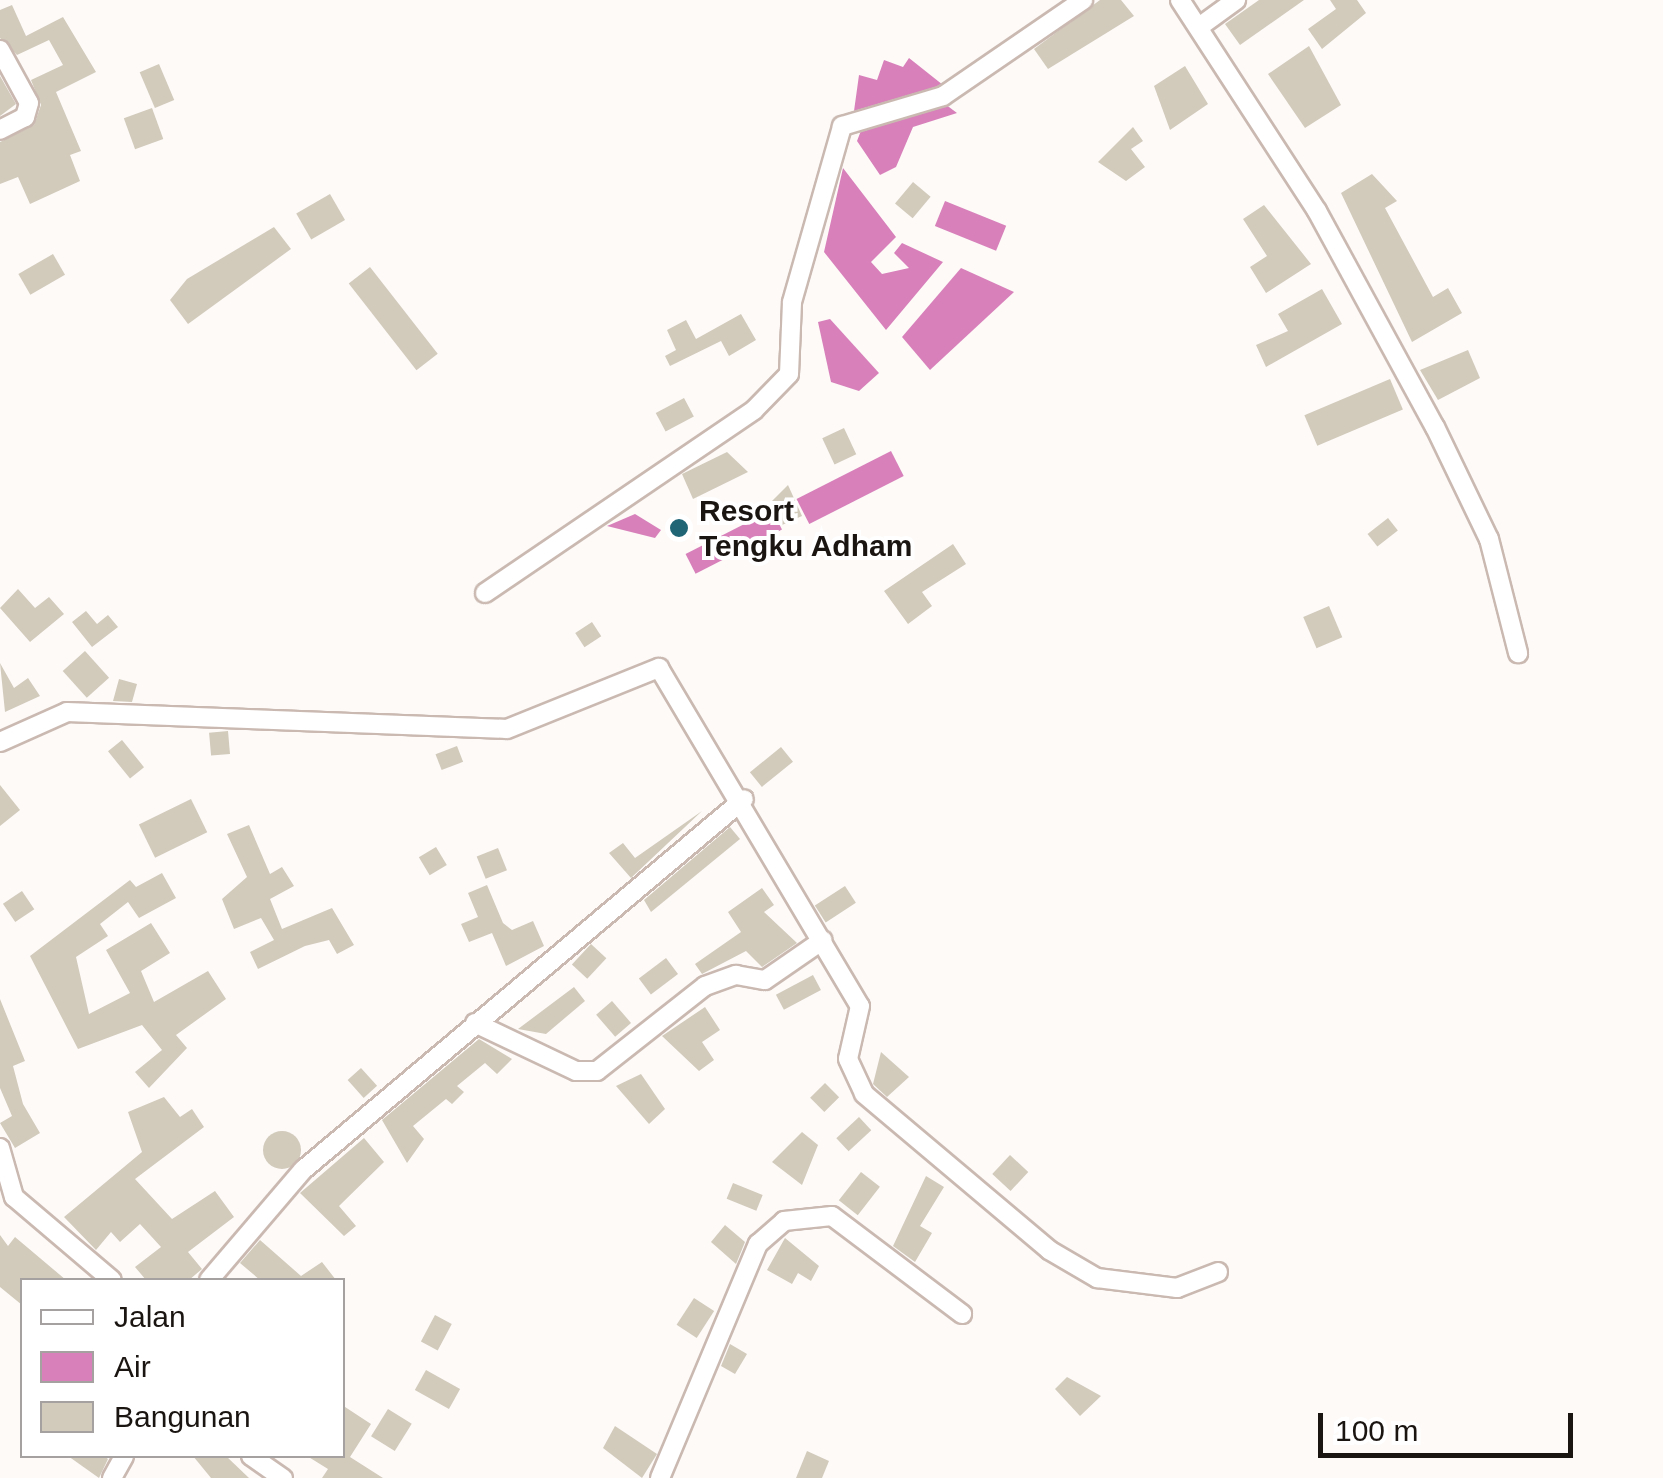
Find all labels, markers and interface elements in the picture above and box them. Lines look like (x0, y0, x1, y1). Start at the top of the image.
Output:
place label: Resort Tengku Adham (699, 493, 913, 564)
marker: Resort Tengku Adham (668, 517, 690, 539)
legend (20, 1278, 345, 1458)
text: Jalan (114, 1300, 186, 1333)
text: Air (114, 1350, 151, 1383)
scale bar (1323, 1393, 1578, 1455)
text: Bangunan (114, 1400, 251, 1433)
text: 100 m (1335, 1414, 1418, 1447)

